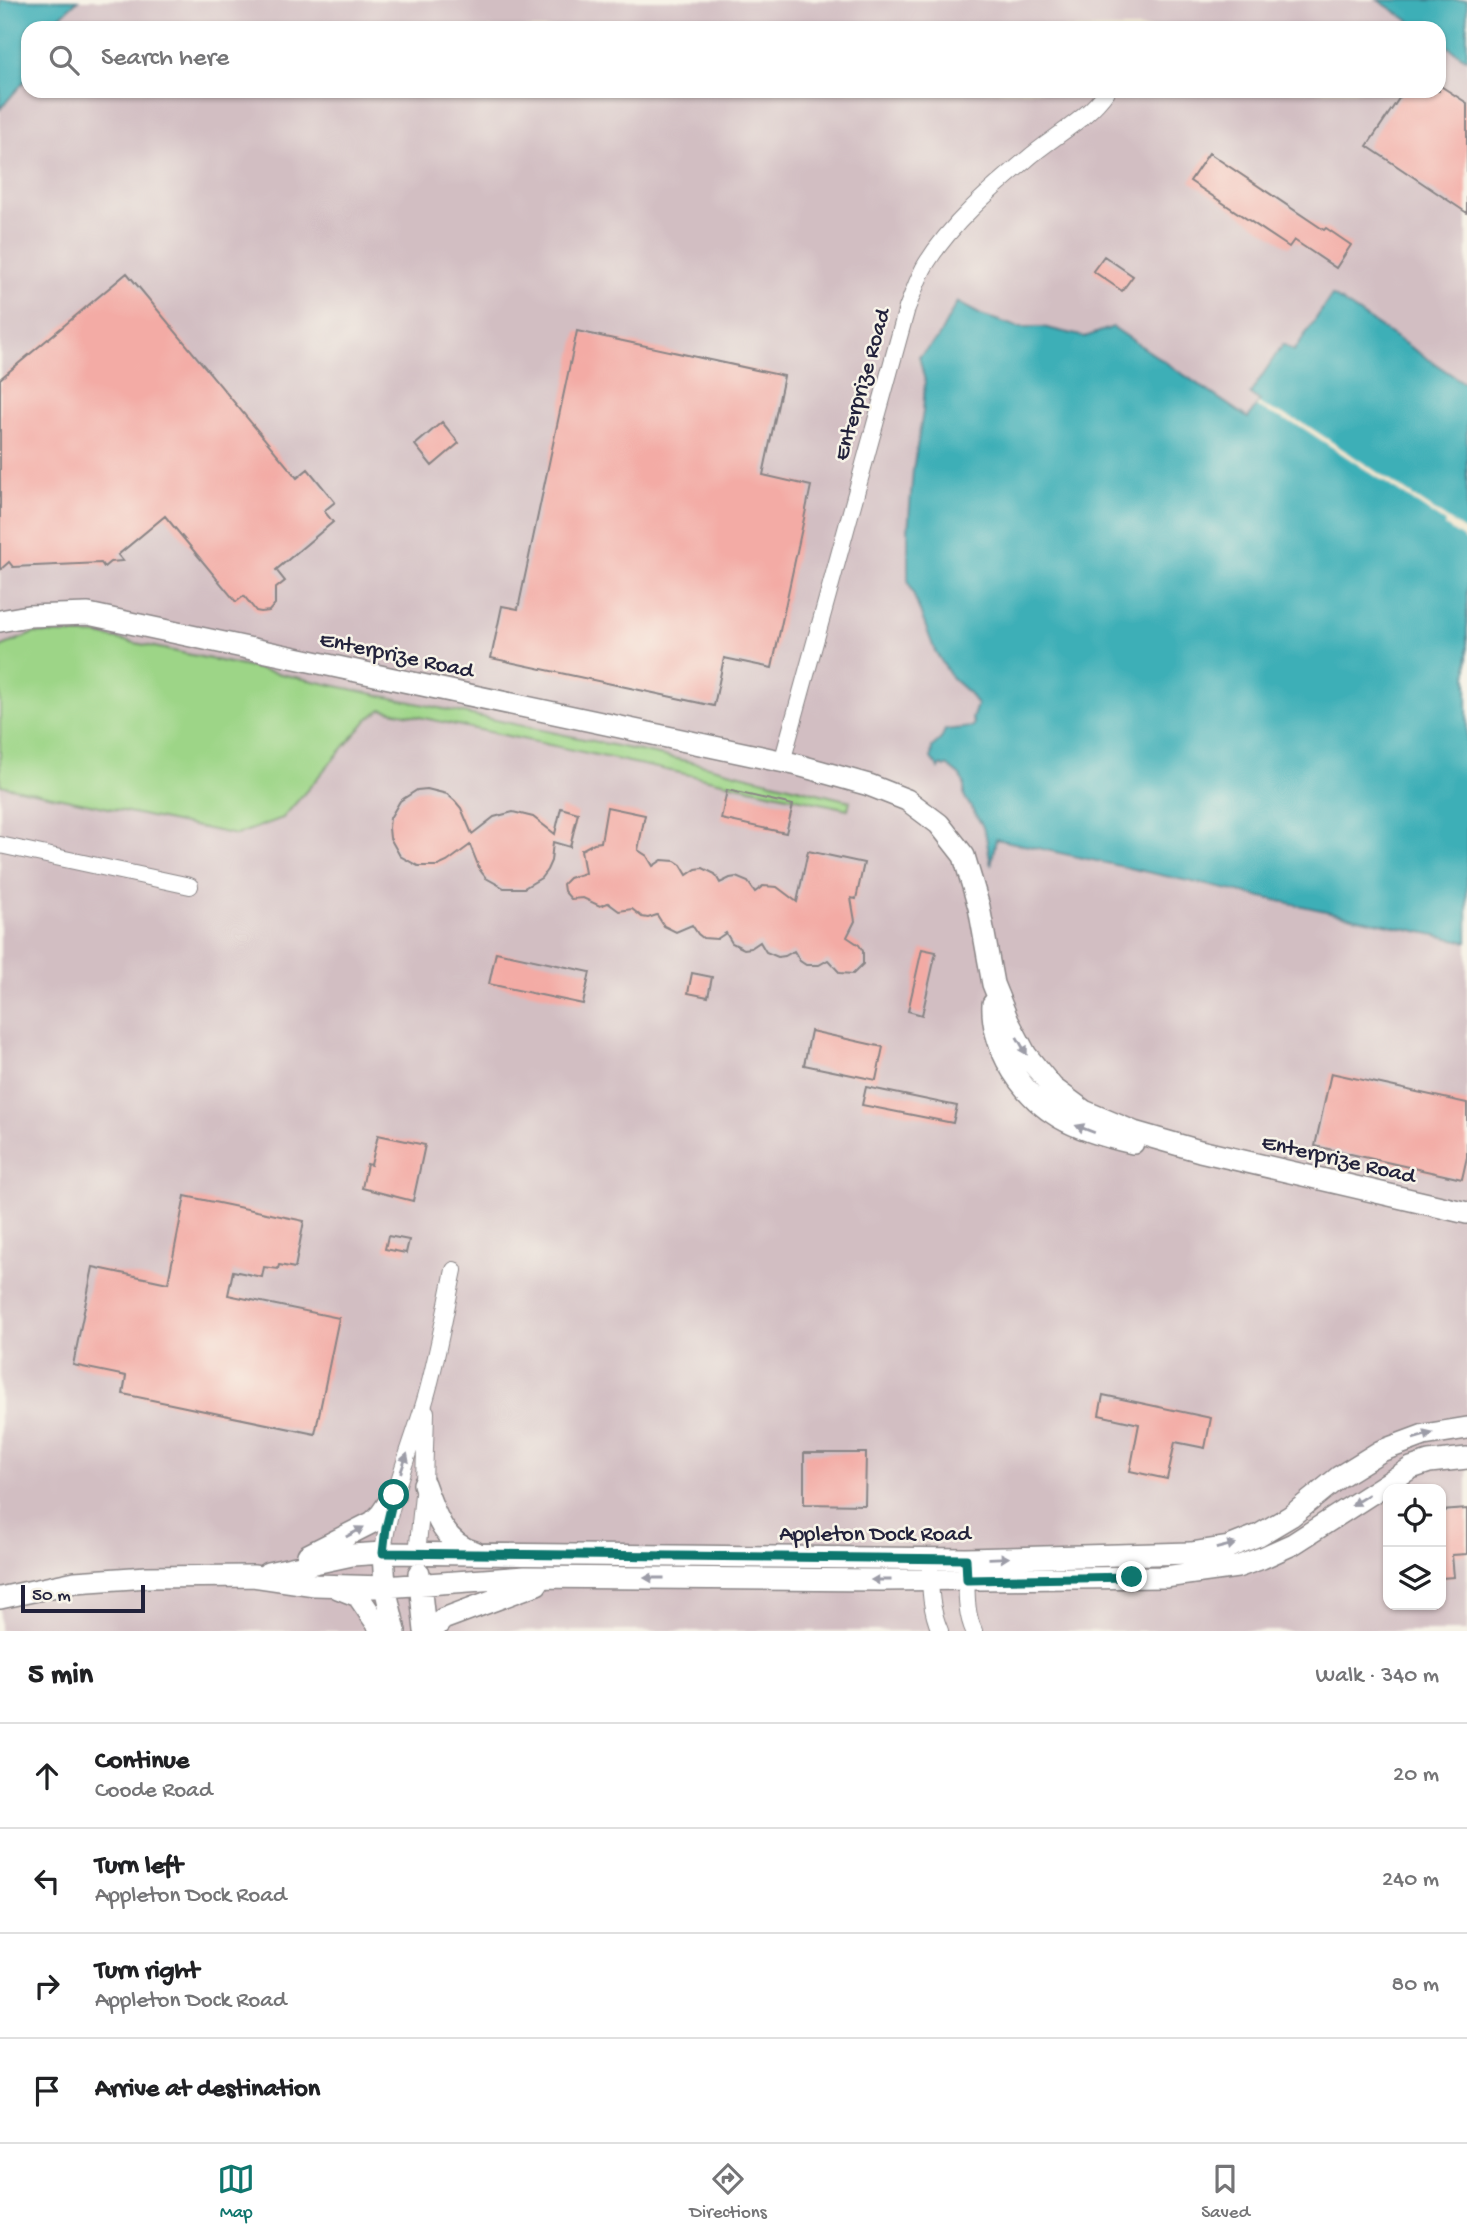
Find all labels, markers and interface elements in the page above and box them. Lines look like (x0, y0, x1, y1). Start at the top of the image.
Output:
search box (21, 21, 1446, 98)
icon: search (45, 41, 83, 79)
text: Search here (101, 44, 229, 75)
street label: Enterprize Road (829, 304, 898, 464)
street label: Enterprize Road (317, 627, 477, 686)
one-way arrow (1016, 1037, 1028, 1056)
one-way arrow (1075, 1124, 1096, 1135)
street label: Enterprize Road (1259, 1130, 1419, 1192)
one-way arrow (1412, 1431, 1433, 1441)
one-way arrow (399, 1452, 410, 1473)
route start (378, 1479, 409, 1510)
map controls (1383, 1484, 1446, 1610)
button: locate (1383, 1484, 1446, 1547)
one-way arrow (1351, 1494, 1370, 1507)
street label: Appleton Dock Road (779, 1522, 972, 1549)
one-way arrow (345, 1526, 365, 1538)
one-way arrow (1215, 1540, 1237, 1551)
button: layers (1383, 1547, 1446, 1610)
one-way arrow (989, 1553, 1011, 1564)
route end (1116, 1561, 1147, 1592)
one-way arrow (643, 1573, 665, 1584)
one-way arrow (870, 1574, 892, 1586)
scale bar (21, 1582, 145, 1614)
text: 50 m (32, 1585, 71, 1608)
text: 5 min (28, 1659, 93, 1694)
text: Walk · 340 m (1316, 1663, 1439, 1690)
text: Continue (95, 1747, 189, 1778)
icon: ahead (28, 1757, 66, 1795)
text: 20 m (1393, 1762, 1439, 1789)
text: Coode Road (95, 1778, 212, 1805)
text: Turn left (95, 1852, 183, 1883)
icon: left (28, 1862, 66, 1900)
text: 240 m (1382, 1867, 1439, 1894)
text: Appleton Dock Road (95, 1883, 287, 1910)
text: Turn right (95, 1957, 199, 1988)
icon: right (28, 1967, 66, 2005)
text: 80 m (1392, 1972, 1439, 1999)
text: Appleton Dock Road (95, 1988, 287, 2015)
icon: arrive (28, 2072, 66, 2110)
text: Arrive at destination (95, 2075, 320, 2106)
tab: Map (217, 2160, 255, 2225)
tab: Directions (690, 2160, 767, 2225)
tab: Saved (1201, 2160, 1250, 2225)

